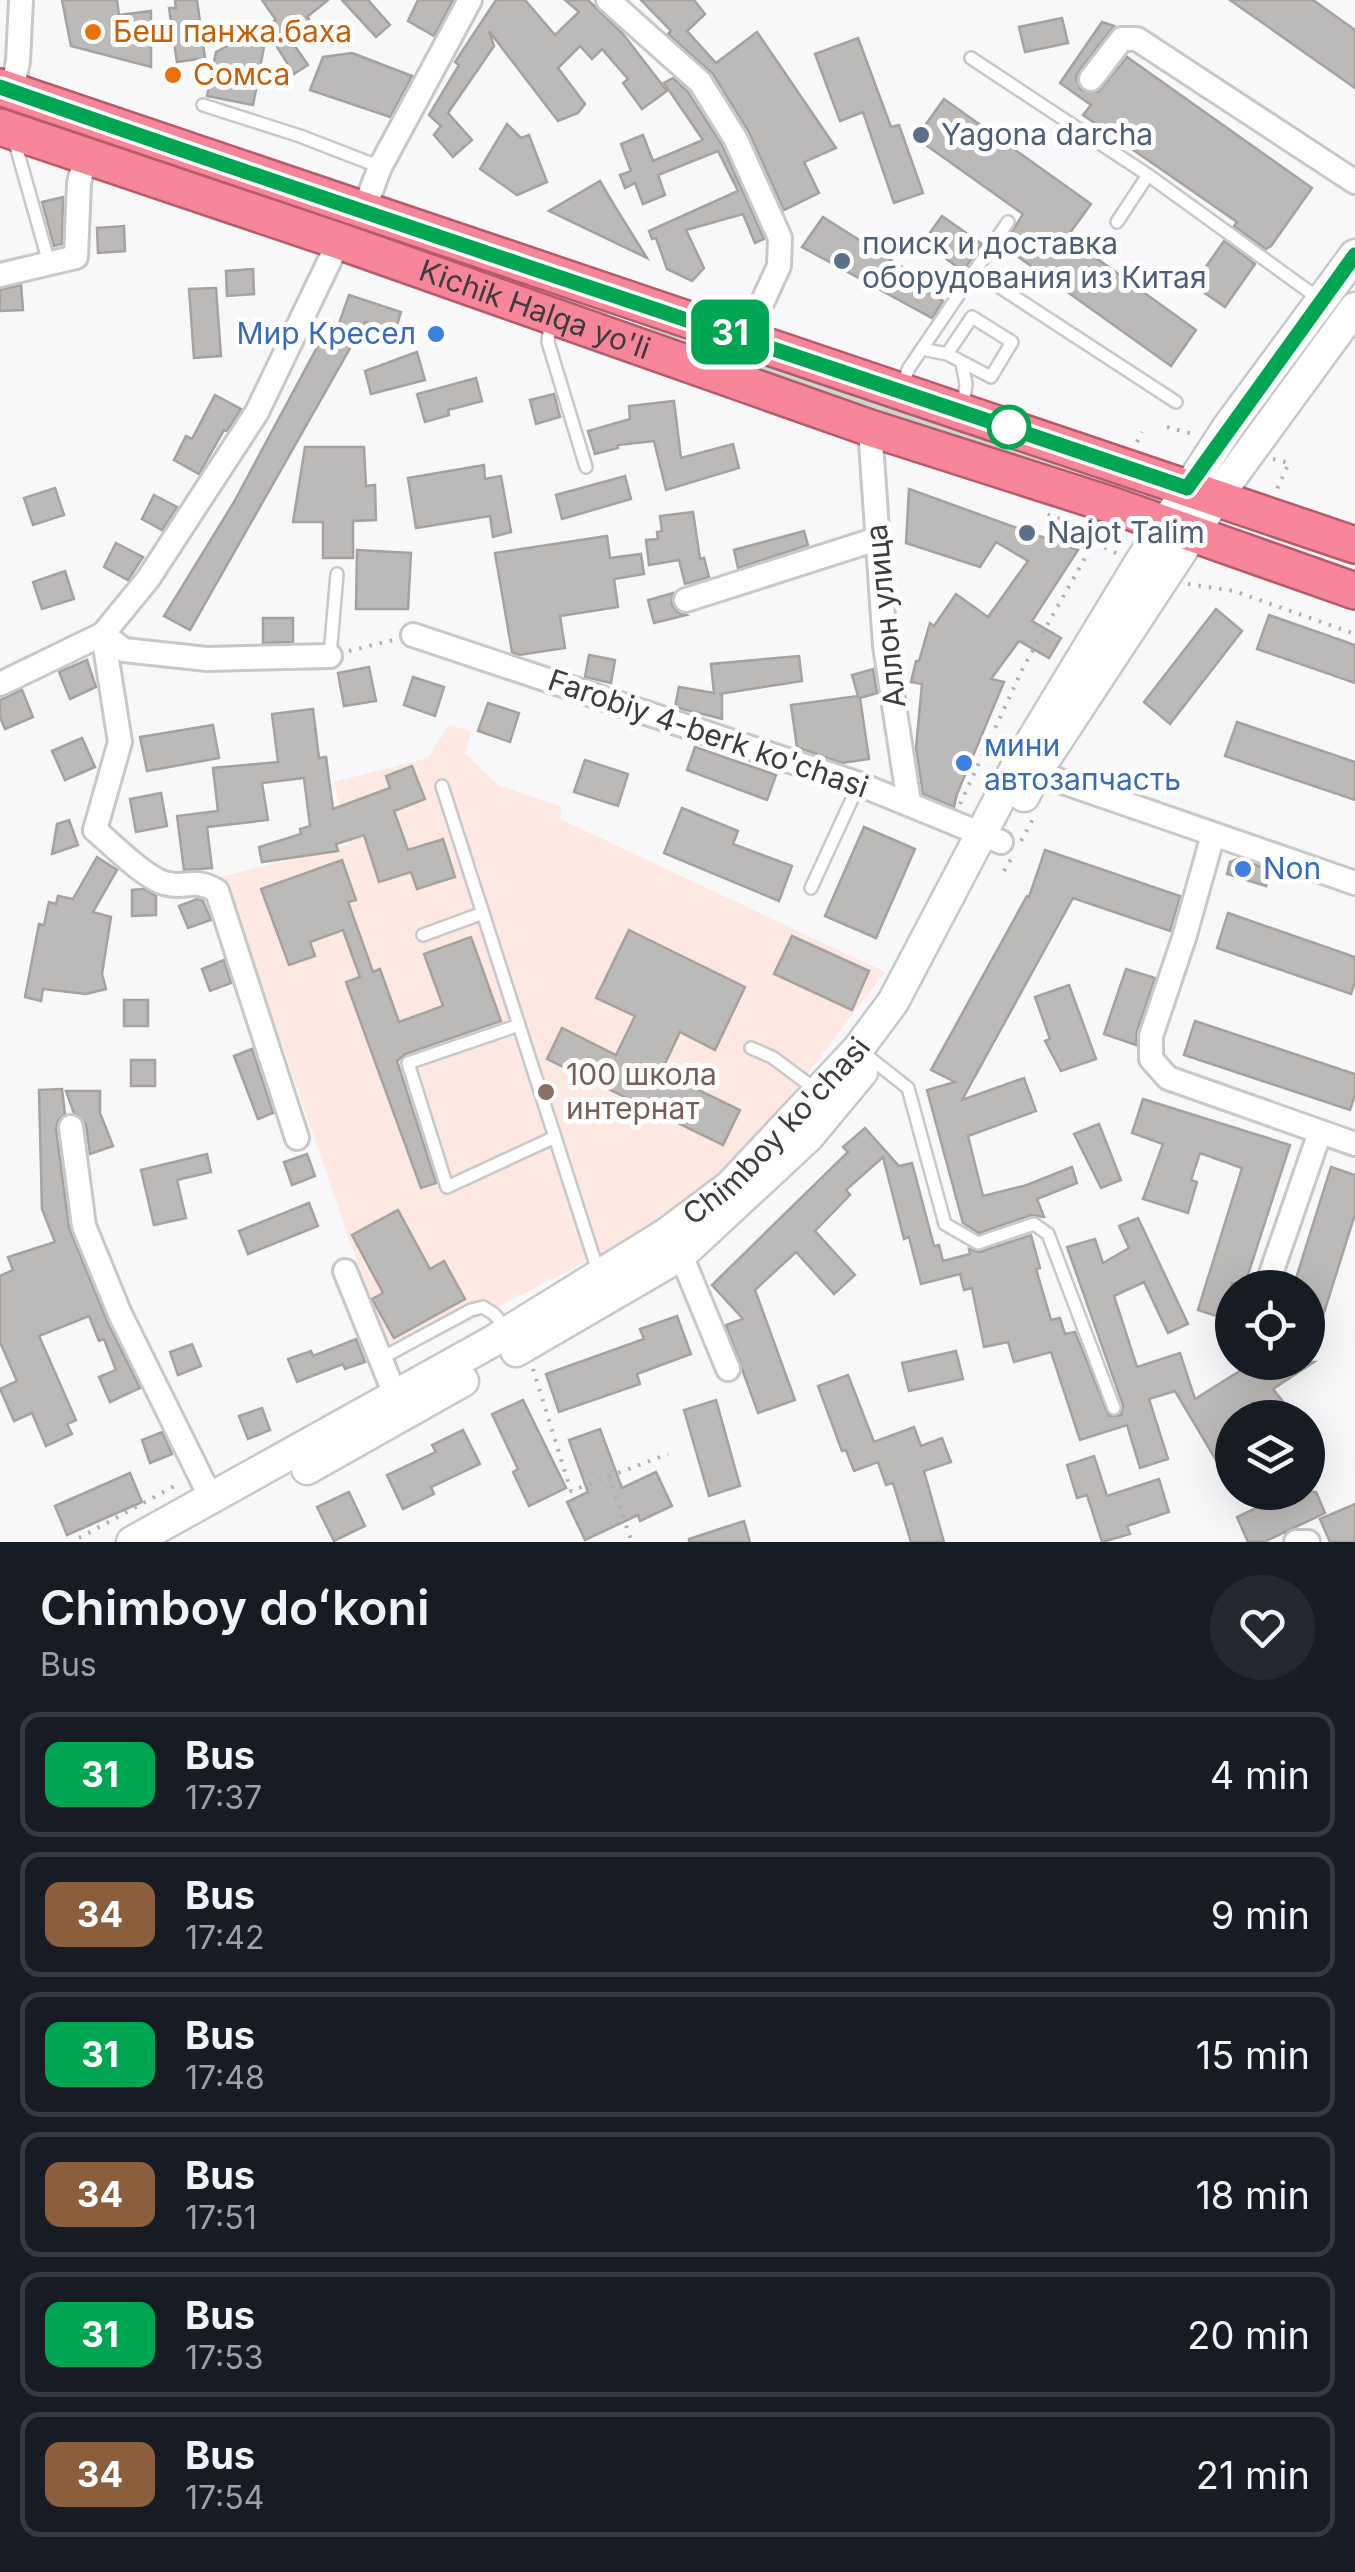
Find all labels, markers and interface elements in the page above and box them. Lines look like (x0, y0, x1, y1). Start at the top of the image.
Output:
place label: Беш панжа.баха (113, 13, 352, 49)
marker: Беш панжа.баха (82, 21, 104, 43)
place label: Сомса (193, 56, 290, 92)
marker: Сомса (162, 64, 184, 86)
place label: Yagona darcha (941, 116, 1153, 152)
marker: Yagona darcha (910, 124, 932, 146)
place label: поиск и доставка оборудования из Китая (862, 225, 1207, 295)
marker: поиск и доставка оборудования из Китая (831, 250, 853, 272)
street label: Kichik Halqa yo'li (415, 252, 655, 366)
line badge: 31 (685, 300, 775, 364)
text: 31 (711, 311, 749, 353)
place label: Мир Кресел (236, 315, 416, 351)
marker: Мир Кресел (425, 323, 447, 345)
unlabelled marker (988, 406, 1030, 448)
place label: Najot Talim (1047, 514, 1205, 550)
street label: Аллон улица (857, 522, 913, 710)
marker: Najot Talim (1016, 522, 1038, 544)
street label: Farobiy 4-berk ko'chasi (544, 661, 873, 805)
place label: мини автозапчасть (984, 727, 1181, 797)
marker: мини автозапчасть (953, 752, 975, 774)
place label: Non (1263, 850, 1321, 886)
marker: Non (1232, 858, 1254, 880)
street label: Chimboy ko'chasi (675, 1030, 877, 1232)
place label: 100 школа интернат (566, 1056, 717, 1126)
marker: 100 школа интернат (535, 1081, 557, 1103)
map controls (1215, 1270, 1325, 1510)
button: locate (1215, 1270, 1325, 1380)
button: layers (1215, 1400, 1325, 1510)
button: heart (1210, 1575, 1315, 1680)
text: Chimboy doʻkoni (40, 1578, 429, 1637)
text: Bus (40, 1645, 97, 1684)
text: Bus (185, 1732, 255, 1778)
text: 4 min (1210, 1752, 1310, 1798)
text: 31 (81, 1753, 119, 1795)
text: 17:37 (185, 1778, 262, 1817)
text: Bus (185, 1872, 255, 1918)
text: 9 min (1211, 1892, 1310, 1938)
text: 34 (77, 1893, 123, 1935)
text: 17:42 (185, 1918, 264, 1957)
text: Bus (185, 2012, 255, 2058)
text: 15 min (1196, 2032, 1310, 2078)
text: 31 (81, 2033, 119, 2075)
text: 17:48 (185, 2058, 265, 2097)
text: Bus (185, 2152, 255, 2198)
text: 18 min (1195, 2172, 1310, 2218)
text: 34 (77, 2173, 123, 2215)
text: 17:51 (185, 2198, 257, 2237)
text: Bus (185, 2292, 255, 2338)
text: 20 min (1187, 2312, 1310, 2358)
text: 31 (81, 2313, 119, 2355)
text: 17:53 (185, 2338, 263, 2377)
text: Bus (185, 2432, 255, 2478)
text: 21 min (1196, 2452, 1310, 2498)
text: 34 (77, 2453, 123, 2495)
text: 17:54 (185, 2478, 264, 2517)

